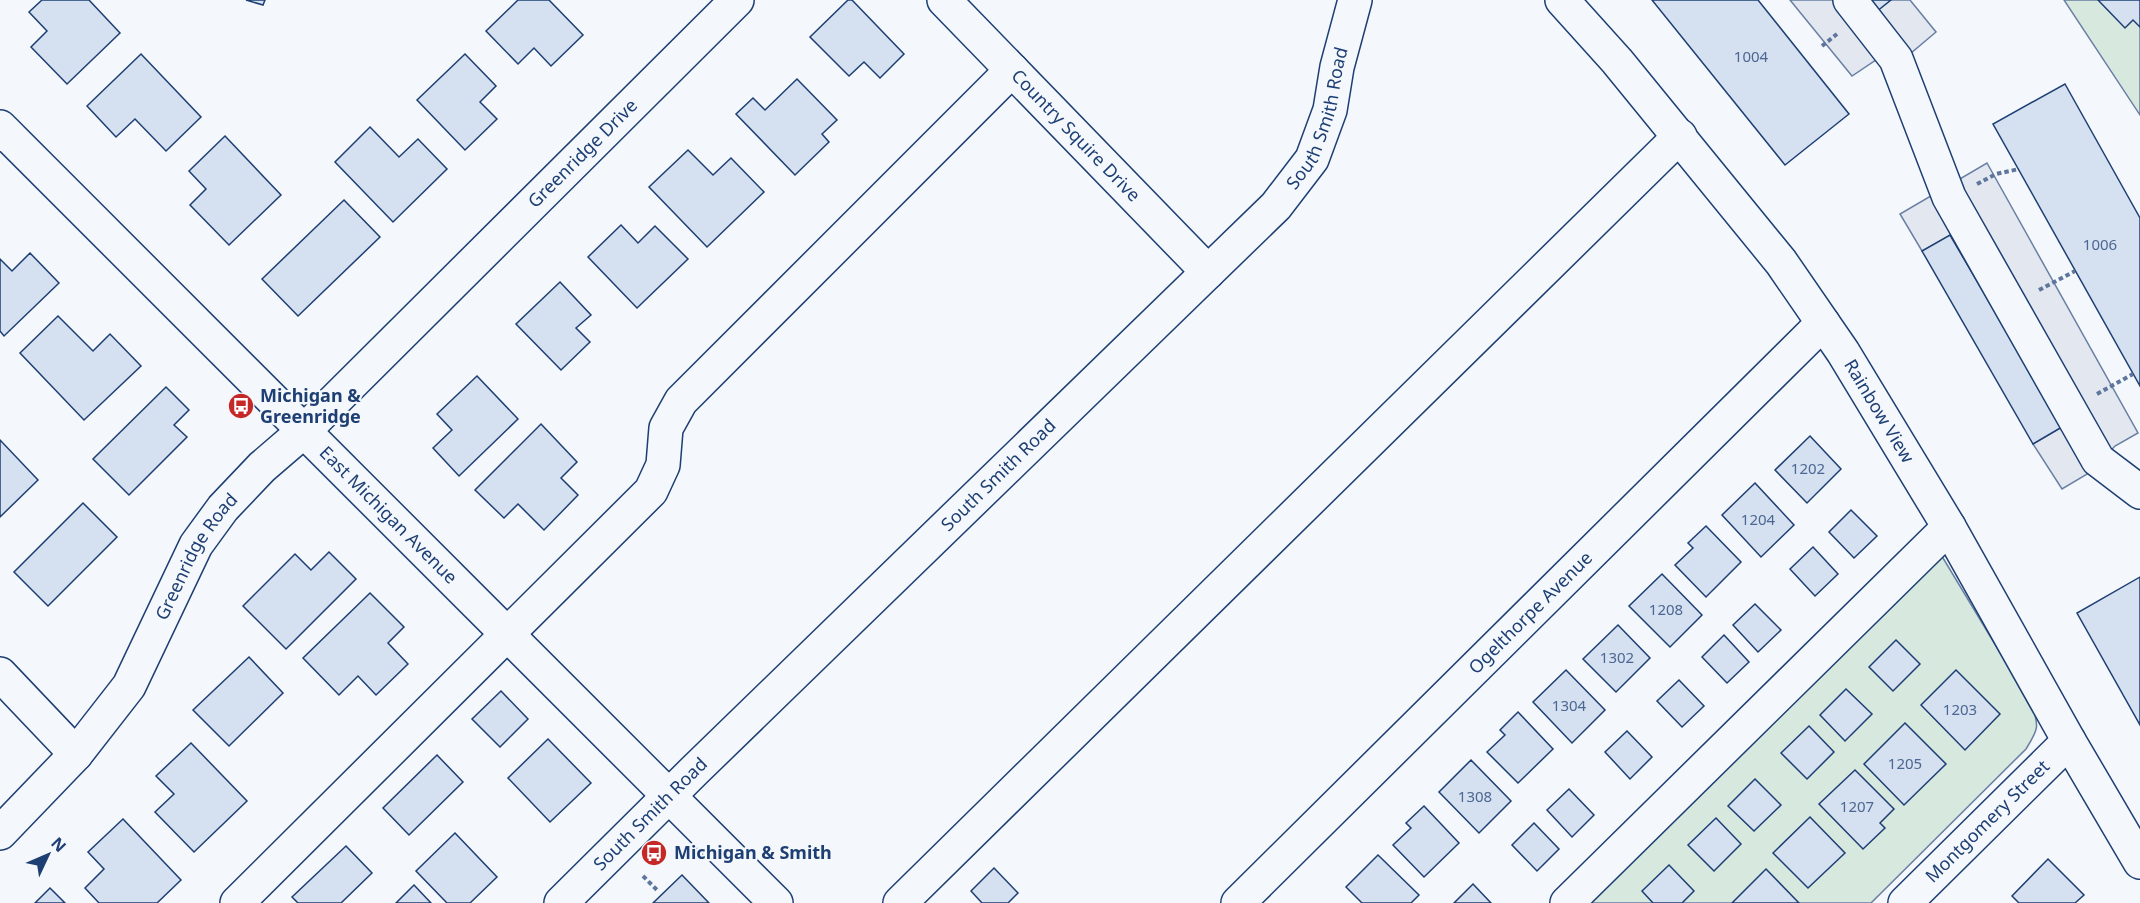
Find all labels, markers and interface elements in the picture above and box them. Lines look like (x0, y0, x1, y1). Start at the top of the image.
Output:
street label: South Smith Road (1280, 44, 1353, 194)
house number: 1004 (1734, 46, 1769, 66)
street label: Country Squire Drive (1007, 64, 1146, 206)
street label: Greenridge Drive (522, 93, 642, 213)
house number: 1006 (2083, 234, 2117, 254)
street label: Rainbow View (1839, 354, 1920, 467)
place label: Michigan & Greenridge (260, 383, 361, 428)
bus stop icon: Michigan & Greenridge (226, 391, 256, 421)
street label: South Smith Road (935, 413, 1061, 536)
street label: East Michigan Avenue (315, 440, 463, 589)
house number: 1202 (1791, 458, 1825, 478)
street label: Greenridge Road (149, 487, 242, 624)
house number: 1204 (1741, 509, 1776, 529)
street label: Ogelthorpe Avenue (1463, 546, 1597, 679)
house number: 1208 (1649, 599, 1683, 619)
house number: 1302 (1600, 647, 1634, 667)
house number: 1304 (1552, 695, 1587, 715)
house number: 1203 (1943, 699, 1977, 719)
street label: South Smith Road (588, 752, 712, 875)
house number: 1205 (1888, 753, 1922, 773)
street label: Montgomery Street (1920, 754, 2054, 887)
house number: 1308 (1458, 786, 1492, 806)
house number: 1207 (1840, 796, 1874, 816)
north arrow (18, 825, 78, 885)
text: N (46, 832, 71, 857)
bus stop icon: Michigan & Smith (639, 838, 669, 868)
place label: Michigan & Smith (674, 840, 832, 864)

